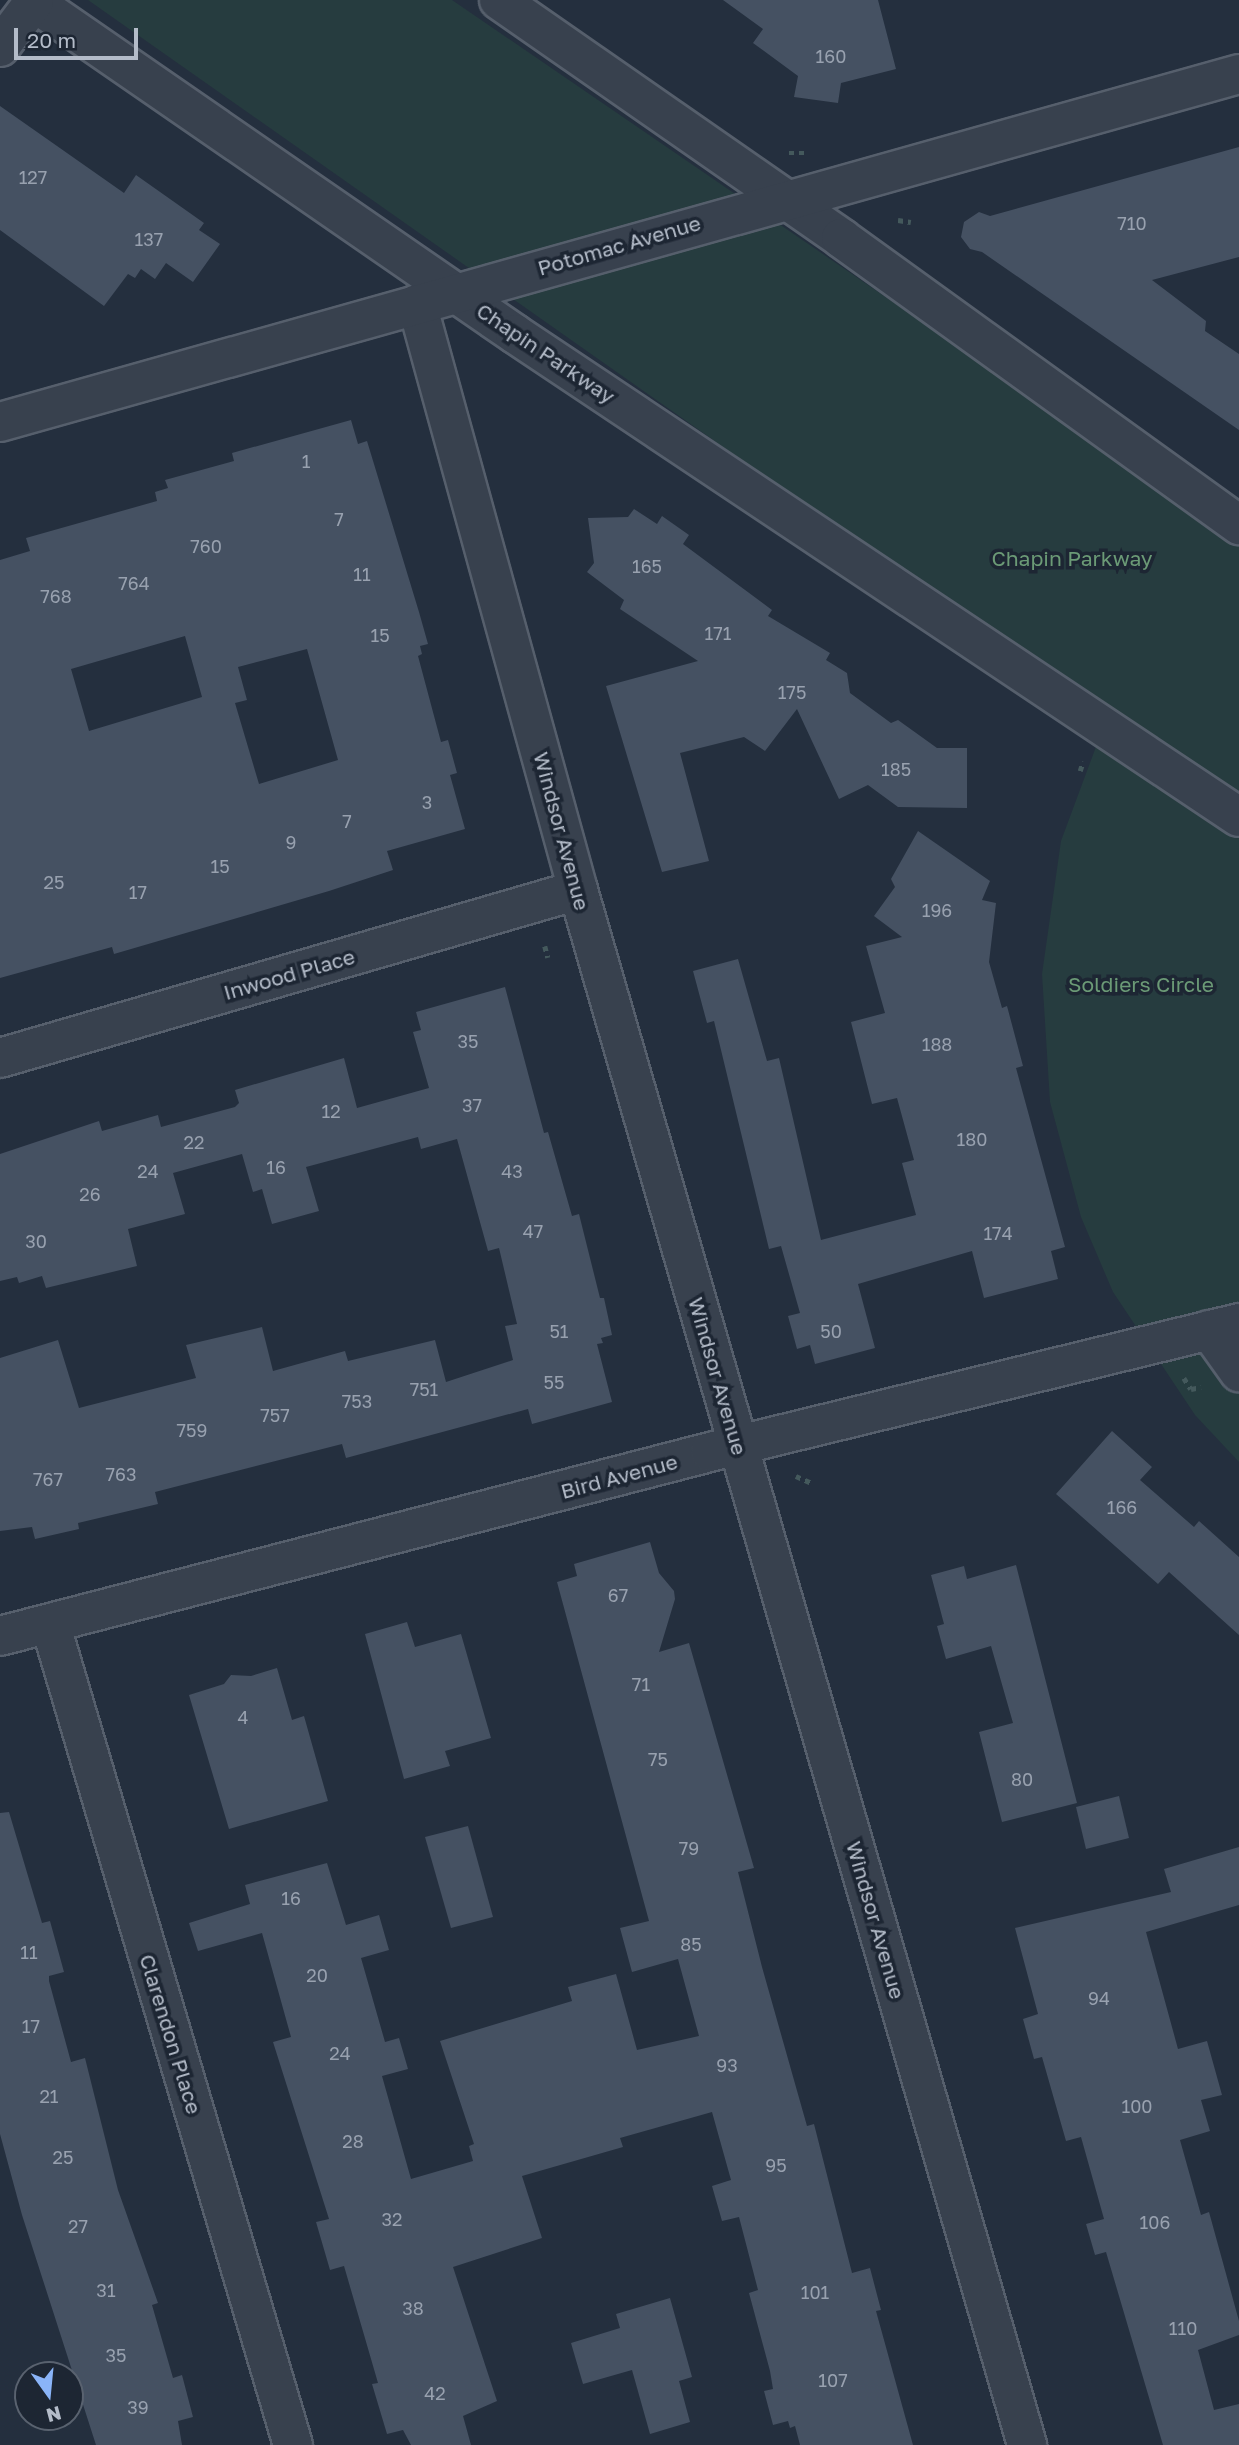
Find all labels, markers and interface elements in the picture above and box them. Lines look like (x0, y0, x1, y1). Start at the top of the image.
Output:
scale bar (18, 14, 142, 58)
text: 20 m (27, 27, 76, 53)
house number: 160 (816, 45, 846, 67)
house number: 127 (19, 166, 47, 188)
street label: Potomac Avenue (535, 210, 703, 280)
house number: 710 (1117, 212, 1147, 234)
house number: 137 (135, 228, 163, 250)
street label: Chapin Parkway (472, 297, 620, 409)
house number: 1 (302, 450, 310, 472)
house number: 7 (334, 508, 344, 530)
house number: 760 (190, 535, 222, 557)
park label: Chapin Parkway (991, 545, 1153, 571)
house number: 165 (632, 555, 662, 577)
house number: 11 (353, 563, 371, 585)
house number: 764 (118, 572, 150, 594)
house number: 768 (40, 585, 72, 607)
house number: 171 (705, 622, 731, 644)
house number: 15 (370, 624, 390, 646)
house number: 175 (778, 681, 806, 703)
street label: Windsor Avenue (529, 749, 595, 913)
house number: 185 (881, 758, 911, 780)
house number: 3 (422, 791, 432, 813)
house number: 7 (342, 810, 352, 832)
house number: 9 (286, 831, 296, 853)
house number: 15 (210, 855, 230, 877)
house number: 25 (44, 871, 64, 893)
house number: 17 (129, 881, 147, 903)
house number: 196 (922, 899, 952, 921)
street label: Inwood Place (220, 943, 358, 1005)
park label: Soldiers Circle (1068, 971, 1214, 997)
house number: 35 (458, 1030, 478, 1052)
house number: 188 (922, 1033, 952, 1055)
house number: 37 (462, 1094, 482, 1116)
house number: 12 (321, 1100, 341, 1122)
house number: 180 (957, 1128, 987, 1150)
house number: 22 (184, 1131, 204, 1153)
house number: 16 (266, 1156, 286, 1178)
house number: 24 (137, 1160, 159, 1182)
house number: 43 (501, 1160, 523, 1182)
house number: 26 (79, 1183, 101, 1205)
house number: 47 (523, 1220, 543, 1242)
house number: 174 (983, 1222, 1013, 1244)
house number: 30 (25, 1230, 47, 1252)
street label: Windsor Avenue (683, 1294, 753, 1458)
house number: 51 (549, 1320, 569, 1342)
house number: 50 (820, 1320, 842, 1342)
house number: 55 (544, 1371, 564, 1393)
house number: 751 (410, 1378, 438, 1400)
house number: 753 (342, 1390, 372, 1412)
house number: 757 (260, 1404, 290, 1426)
house number: 759 (177, 1419, 207, 1441)
street label: Bird Avenue (558, 1448, 680, 1504)
house number: 763 (106, 1463, 136, 1485)
house number: 767 (33, 1468, 63, 1490)
house number: 166 (1107, 1496, 1137, 1518)
house number: 67 (608, 1584, 628, 1606)
house number: 71 (632, 1673, 650, 1695)
house number: 4 (238, 1706, 248, 1728)
house number: 75 (648, 1748, 668, 1770)
house number: 80 (1011, 1768, 1033, 1790)
house number: 79 (679, 1837, 699, 1859)
street label: Windsor Avenue (841, 1838, 911, 2002)
house number: 16 (281, 1887, 301, 1909)
house number: 85 (680, 1933, 702, 1955)
house number: 11 (20, 1941, 38, 1963)
street label: Clarendon Place (135, 1951, 207, 2117)
house number: 20 (306, 1964, 328, 1986)
house number: 94 (1088, 1987, 1110, 2009)
house number: 17 (22, 2015, 40, 2037)
house number: 24 (329, 2042, 351, 2064)
house number: 93 (716, 2054, 738, 2076)
house number: 21 (39, 2085, 59, 2107)
house number: 100 (1121, 2095, 1153, 2117)
house number: 28 (342, 2130, 364, 2152)
house number: 25 (53, 2146, 73, 2168)
house number: 95 (765, 2154, 787, 2176)
house number: 32 (382, 2208, 402, 2230)
house number: 106 (1140, 2211, 1170, 2233)
house number: 27 (68, 2215, 88, 2237)
house number: 31 (96, 2279, 116, 2301)
house number: 101 (801, 2281, 829, 2303)
house number: 38 (402, 2297, 424, 2319)
house number: 110 (1169, 2317, 1197, 2339)
house number: 35 (106, 2344, 126, 2366)
north arrow (14, 2361, 84, 2431)
house number: 107 (818, 2369, 848, 2391)
house number: 42 (424, 2382, 446, 2404)
house number: 39 (127, 2396, 149, 2418)
text: N (44, 2402, 64, 2428)

